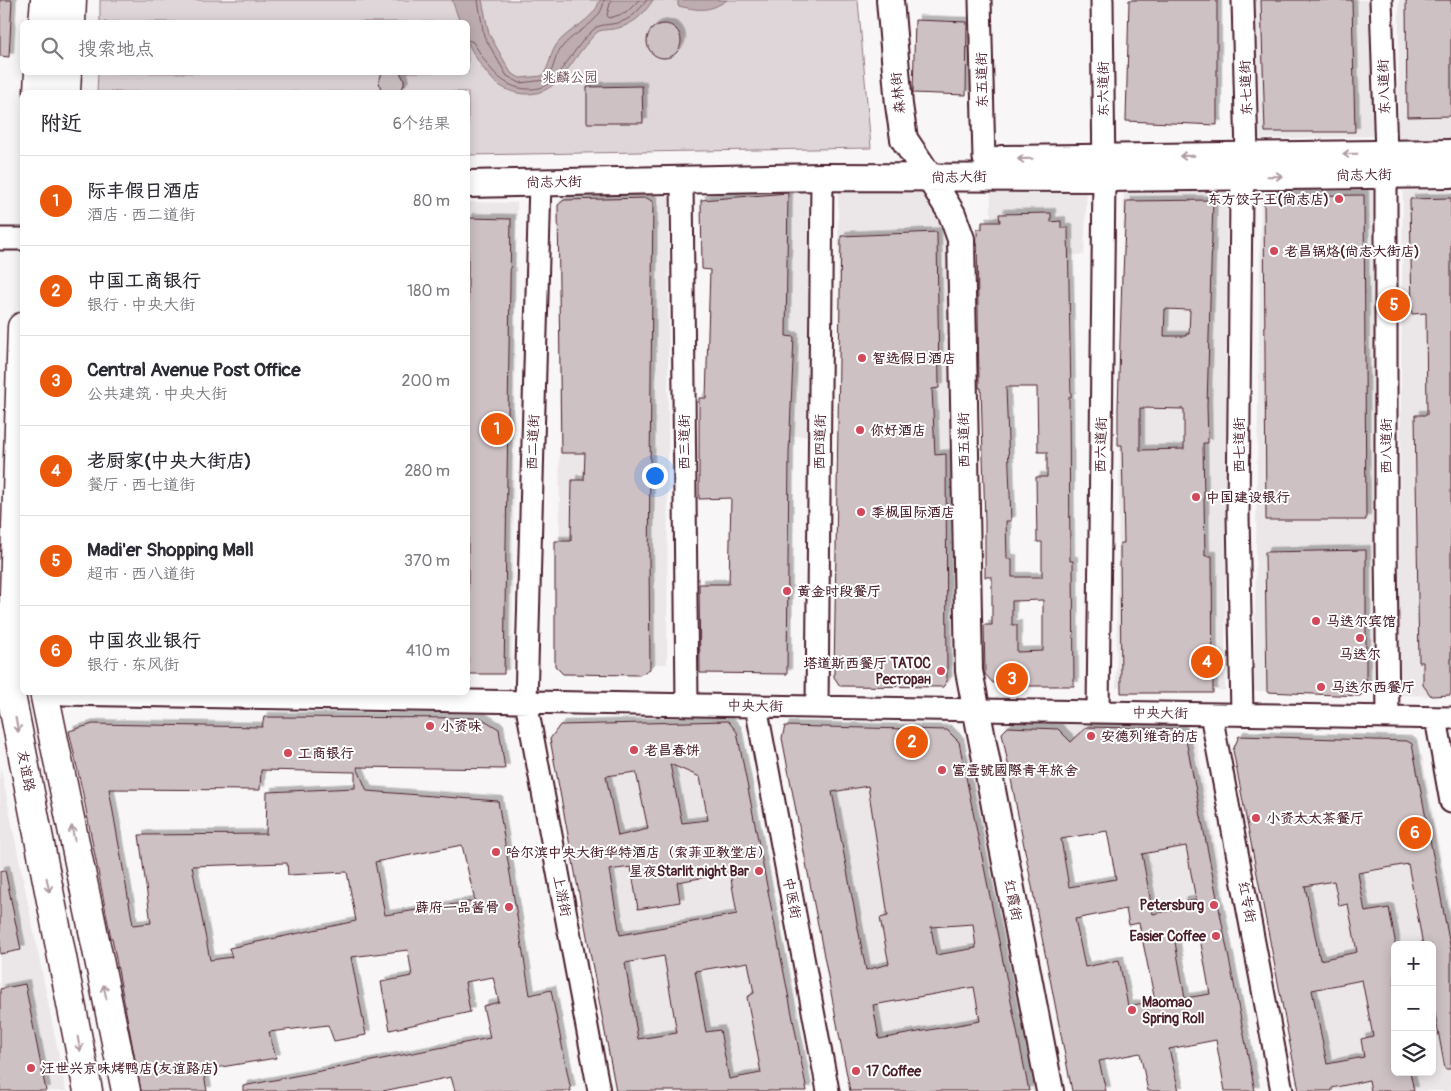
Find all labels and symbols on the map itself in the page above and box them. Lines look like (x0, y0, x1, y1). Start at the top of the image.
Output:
street label: 东五道街 (973, 52, 991, 108)
street label: 东八道街 (1375, 59, 1393, 115)
street label: 东七道街 (1237, 60, 1255, 116)
street label: 东六道街 (1095, 61, 1112, 117)
park label: 兆麟公园 (542, 69, 598, 86)
street label: 森林街 (887, 71, 909, 115)
one-way arrow (1342, 149, 1358, 159)
one-way arrow (1180, 152, 1196, 161)
one-way arrow (1017, 154, 1034, 164)
street label: 尚志大街 (1336, 166, 1392, 184)
street label: 尚志大街 (931, 168, 987, 186)
one-way arrow (1267, 171, 1283, 180)
street label: 尚志大街 (526, 173, 582, 191)
place label: 东方饺子王(尚志店) (1208, 191, 1329, 208)
marker: 东方饺子王(尚志店) (1333, 193, 1345, 205)
place label: 老昌锅烙(尚志大街店) (1284, 243, 1419, 260)
marker: 老昌锅烙(尚志大街店) (1268, 245, 1280, 257)
pin: 5 (1378, 286, 1410, 324)
place label: 智选假日酒店 (872, 350, 956, 367)
marker: 智选假日酒店 (856, 352, 868, 364)
pin: 1 (481, 410, 513, 448)
street label: 西五道街 (955, 412, 973, 468)
street label: 西二道街 (524, 414, 542, 470)
street label: 西三道街 (676, 414, 693, 470)
street label: 西四道街 (811, 414, 829, 470)
street label: 西六道街 (1092, 417, 1110, 473)
street label: 西七道街 (1231, 417, 1248, 473)
street label: 西八道街 (1378, 418, 1395, 474)
place label: 你好酒店 (870, 422, 926, 439)
marker: 你好酒店 (854, 424, 866, 436)
your location (642, 463, 668, 489)
place label: 中国建设银行 (1206, 489, 1290, 506)
marker: 中国建设银行 (1190, 491, 1202, 503)
place label: 季枫国际酒店 (871, 504, 955, 521)
marker: 季枫国际酒店 (855, 506, 867, 518)
place label: 黄金时段餐厅 (797, 583, 881, 600)
marker: 黄金时段餐厅 (781, 585, 793, 597)
place label: 马迭尔宾馆 (1326, 613, 1396, 630)
marker: 马迭尔宾馆 (1310, 615, 1322, 627)
marker: 马迭尔 (1354, 632, 1366, 644)
pin: 4 (1191, 643, 1223, 681)
place label: 马迭尔 (1339, 646, 1381, 663)
place label: 塔道斯西餐厅 TATOC Ресторан (803, 655, 931, 688)
pin: 3 (996, 660, 1028, 698)
marker: 塔道斯西餐厅 TATOC Ресторан (935, 665, 947, 677)
place label: 马迭尔西餐厅 (1331, 679, 1415, 696)
marker: 马迭尔西餐厅 (1315, 681, 1327, 693)
street label: 中央大街 (727, 697, 783, 715)
street label: 中央大街 (1132, 704, 1188, 722)
one-way arrow (13, 717, 23, 733)
place label: 小资味 (440, 718, 482, 735)
marker: 小资味 (424, 720, 436, 732)
pin: 2 (896, 723, 928, 761)
place label: 安德列维奇的店 (1101, 728, 1199, 745)
marker: 安德列维奇的店 (1085, 730, 1097, 742)
place label: 老昌春饼 (644, 742, 700, 759)
marker: 老昌春饼 (628, 744, 640, 756)
place label: 工商银行 (298, 745, 354, 762)
marker: 工商银行 (282, 747, 294, 759)
street label: 友谊路 (14, 749, 38, 793)
place label: 富壹號國際青年旅舍 (952, 762, 1078, 779)
marker: 富壹號國際青年旅舍 (936, 764, 948, 776)
place label: 小资太太茶餐厅 (1266, 810, 1364, 827)
marker: 小资太太茶餐厅 (1250, 812, 1262, 824)
pin: 6 (1399, 814, 1431, 852)
one-way arrow (68, 825, 77, 841)
place label: 哈尔滨中央大街华特酒店（索菲亚教堂店） (506, 844, 772, 861)
marker: 哈尔滨中央大街华特酒店（索菲亚教堂店） (490, 846, 502, 858)
place label: 星夜Starlit night Bar (629, 863, 750, 880)
marker: 星夜Starlit night Bar (753, 865, 765, 877)
street label: 上游街 (550, 874, 574, 918)
one-way arrow (44, 876, 53, 892)
street label: 中医街 (780, 876, 804, 920)
street label: 红霞街 (1001, 878, 1025, 922)
street label: 红专街 (1235, 880, 1259, 924)
place label: Petersburg (1140, 897, 1204, 914)
place label: 薜府一品酱骨 (415, 899, 499, 916)
marker: Petersburg (1208, 899, 1220, 911)
marker: 薜府一品酱骨 (503, 901, 515, 913)
place label: Easier Coffee (1129, 928, 1207, 945)
marker: Easier Coffee (1210, 930, 1222, 942)
one-way arrow (100, 984, 110, 1000)
place label: Maomao Spring Roll (1142, 994, 1204, 1027)
marker: Maomao Spring Roll (1126, 1004, 1138, 1016)
one-way arrow (75, 1036, 84, 1052)
place label: 汪世兴京味烤鸭店(友谊路店) (41, 1060, 218, 1077)
marker: 汪世兴京味烤鸭店(友谊路店) (25, 1062, 37, 1074)
place label: 17 Coffee (866, 1063, 922, 1080)
marker: 17 Coffee (850, 1065, 862, 1077)

